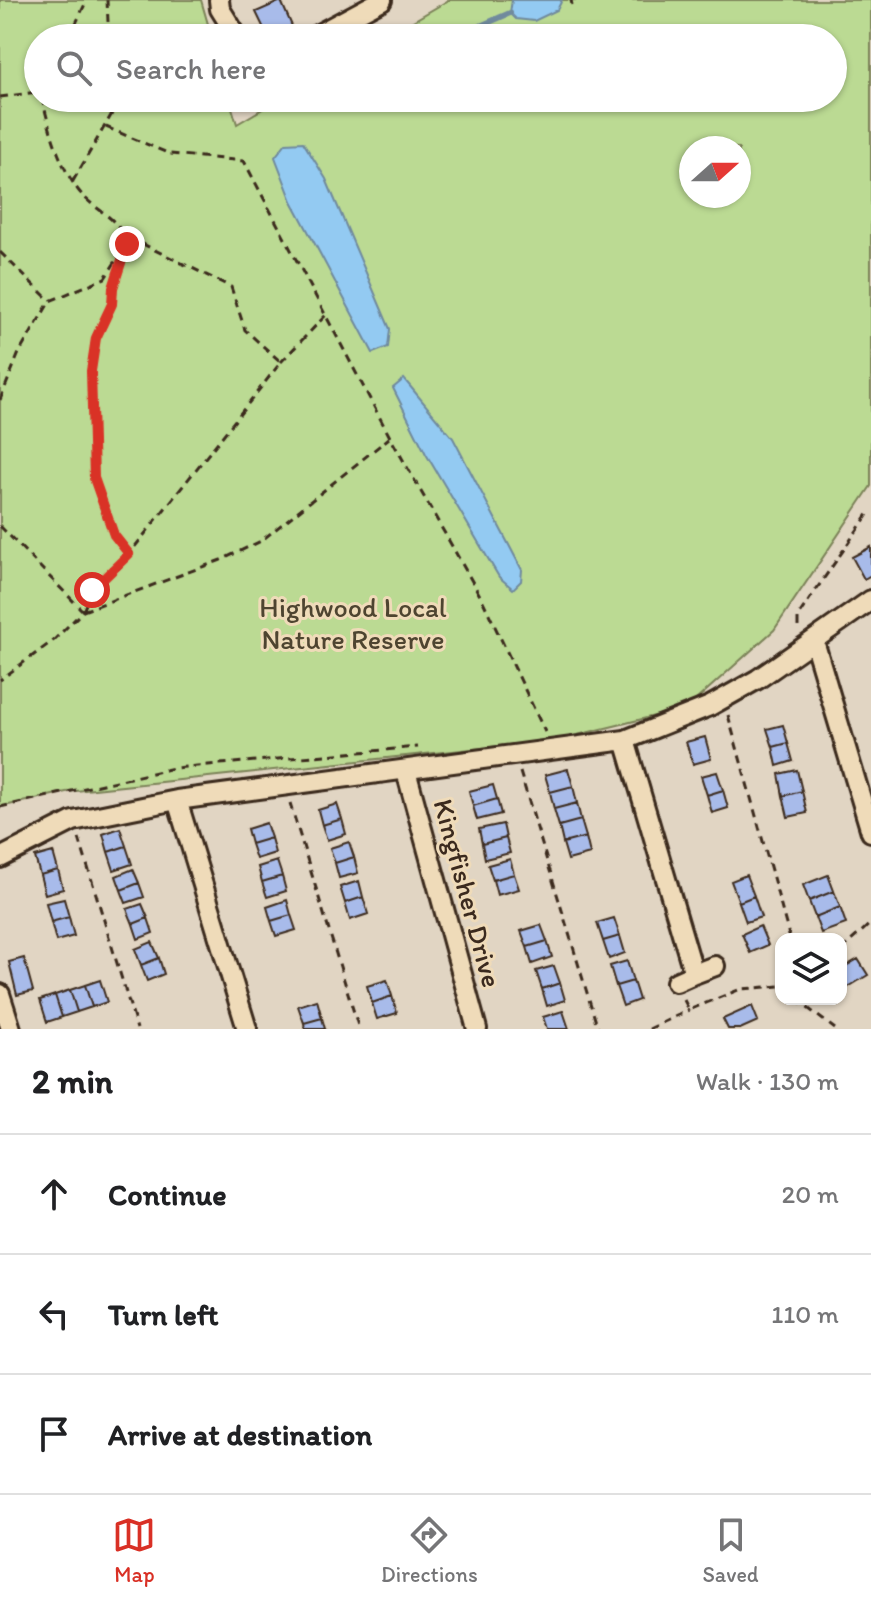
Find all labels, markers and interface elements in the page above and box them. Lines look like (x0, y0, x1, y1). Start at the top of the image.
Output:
search box (24, 24, 847, 112)
icon: search (52, 46, 96, 90)
text: Search here (116, 50, 266, 87)
north arrow (679, 136, 751, 208)
route end (109, 226, 145, 262)
route start (74, 572, 110, 608)
park label: Highwood Local Nature Reserve (259, 590, 447, 656)
street label: Kingfisher Drive (427, 795, 509, 991)
map controls (775, 933, 847, 1005)
button: layers (775, 933, 847, 1005)
text: 2 min (32, 1061, 113, 1102)
text: Walk · 130 m (696, 1065, 839, 1097)
icon: ahead (32, 1172, 76, 1216)
text: Continue (108, 1176, 227, 1213)
text: 20 m (782, 1178, 839, 1210)
icon: left (32, 1292, 76, 1336)
text: Turn left (108, 1296, 219, 1333)
text: 110 m (771, 1298, 839, 1330)
icon: arrive (32, 1412, 76, 1456)
text: Arrive at destination (108, 1416, 372, 1453)
tab: Map (112, 1513, 156, 1588)
tab: Directions (381, 1513, 478, 1588)
tab: Saved (702, 1513, 759, 1588)

